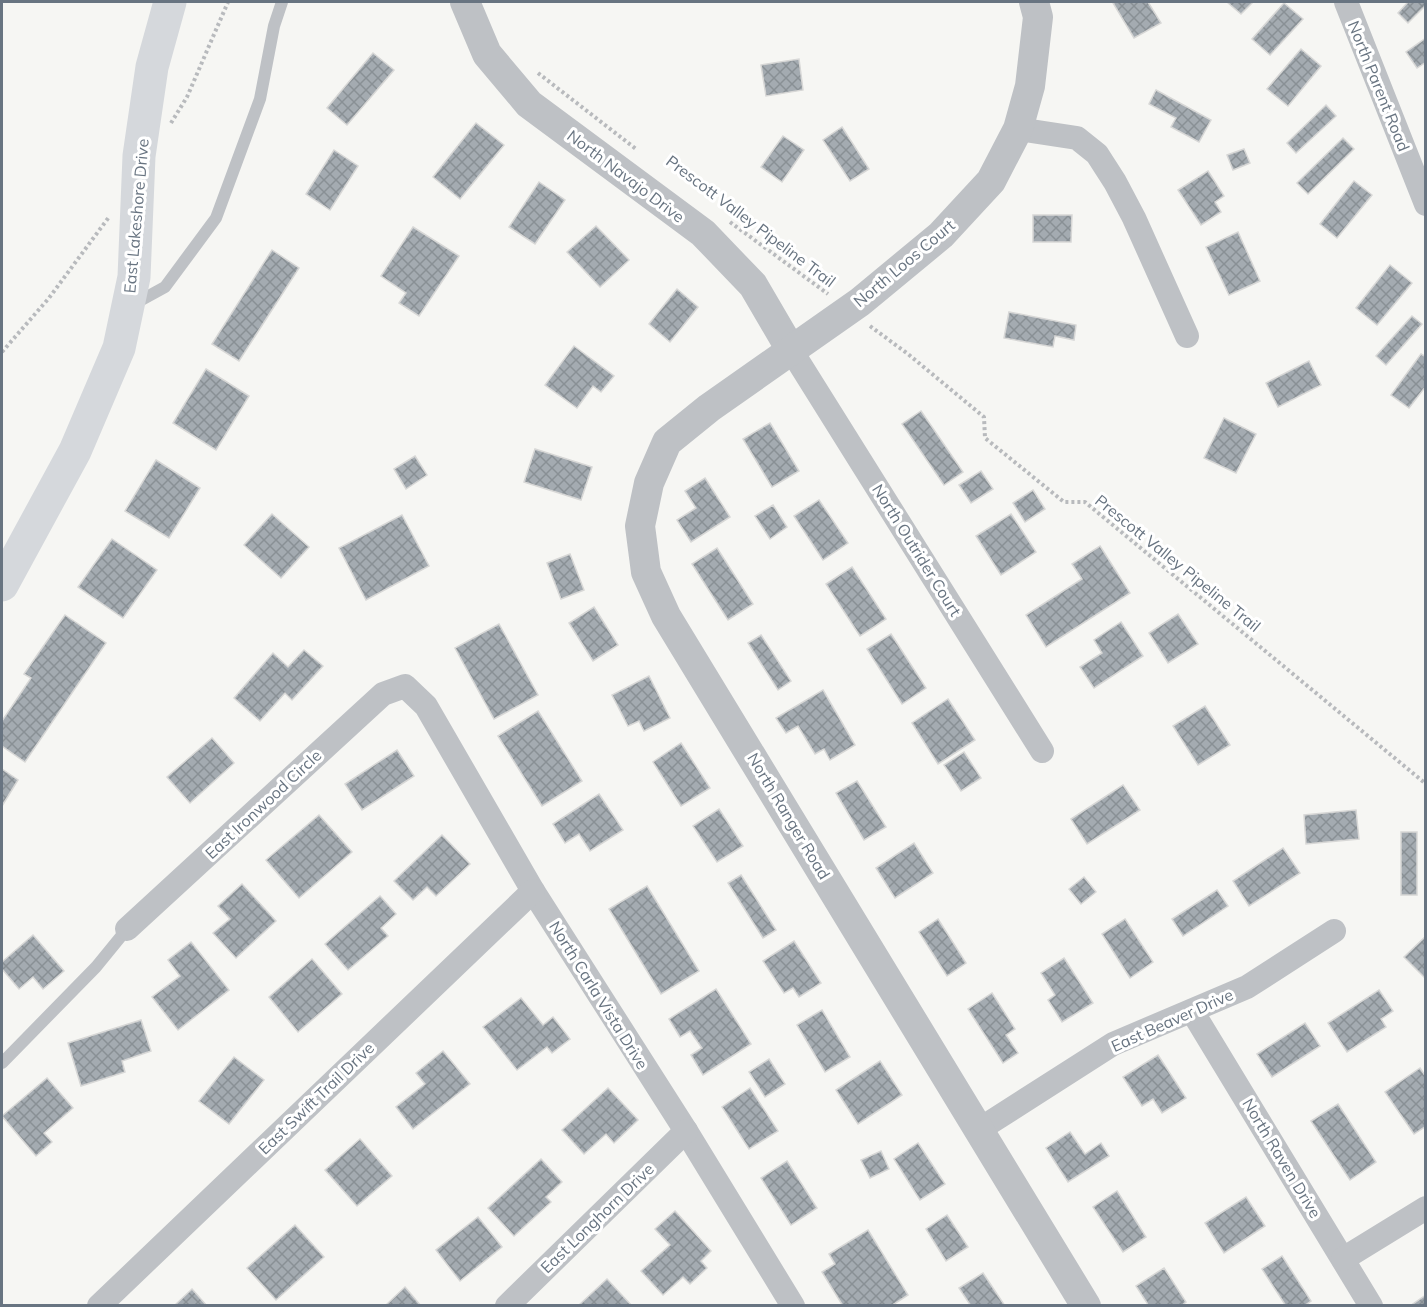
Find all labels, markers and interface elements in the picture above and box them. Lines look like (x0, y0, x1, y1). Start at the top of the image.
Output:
street label: North Parent Road (1344, 18, 1414, 154)
street label: North Navajo Drive (563, 125, 689, 227)
street label: East Lakeshore Drive (119, 138, 153, 294)
street label: Prescott Valley Pipeline Trail (662, 151, 840, 291)
street label: North Loos Court (849, 215, 959, 311)
street label: North Outrider Court (868, 480, 966, 620)
street label: Prescott Valley Pipeline Trail (1091, 490, 1265, 636)
street label: East Ironwood Circle (201, 745, 325, 863)
street label: North Ranger Road (743, 749, 835, 883)
street label: North Carla Vista Drive (545, 917, 653, 1073)
street label: East Beaver Drive (1108, 984, 1236, 1056)
street label: East Swift Trail Drive (254, 1038, 378, 1158)
street label: North Raven Drive (1238, 1094, 1326, 1222)
street label: East Longhorn Drive (536, 1159, 658, 1277)

